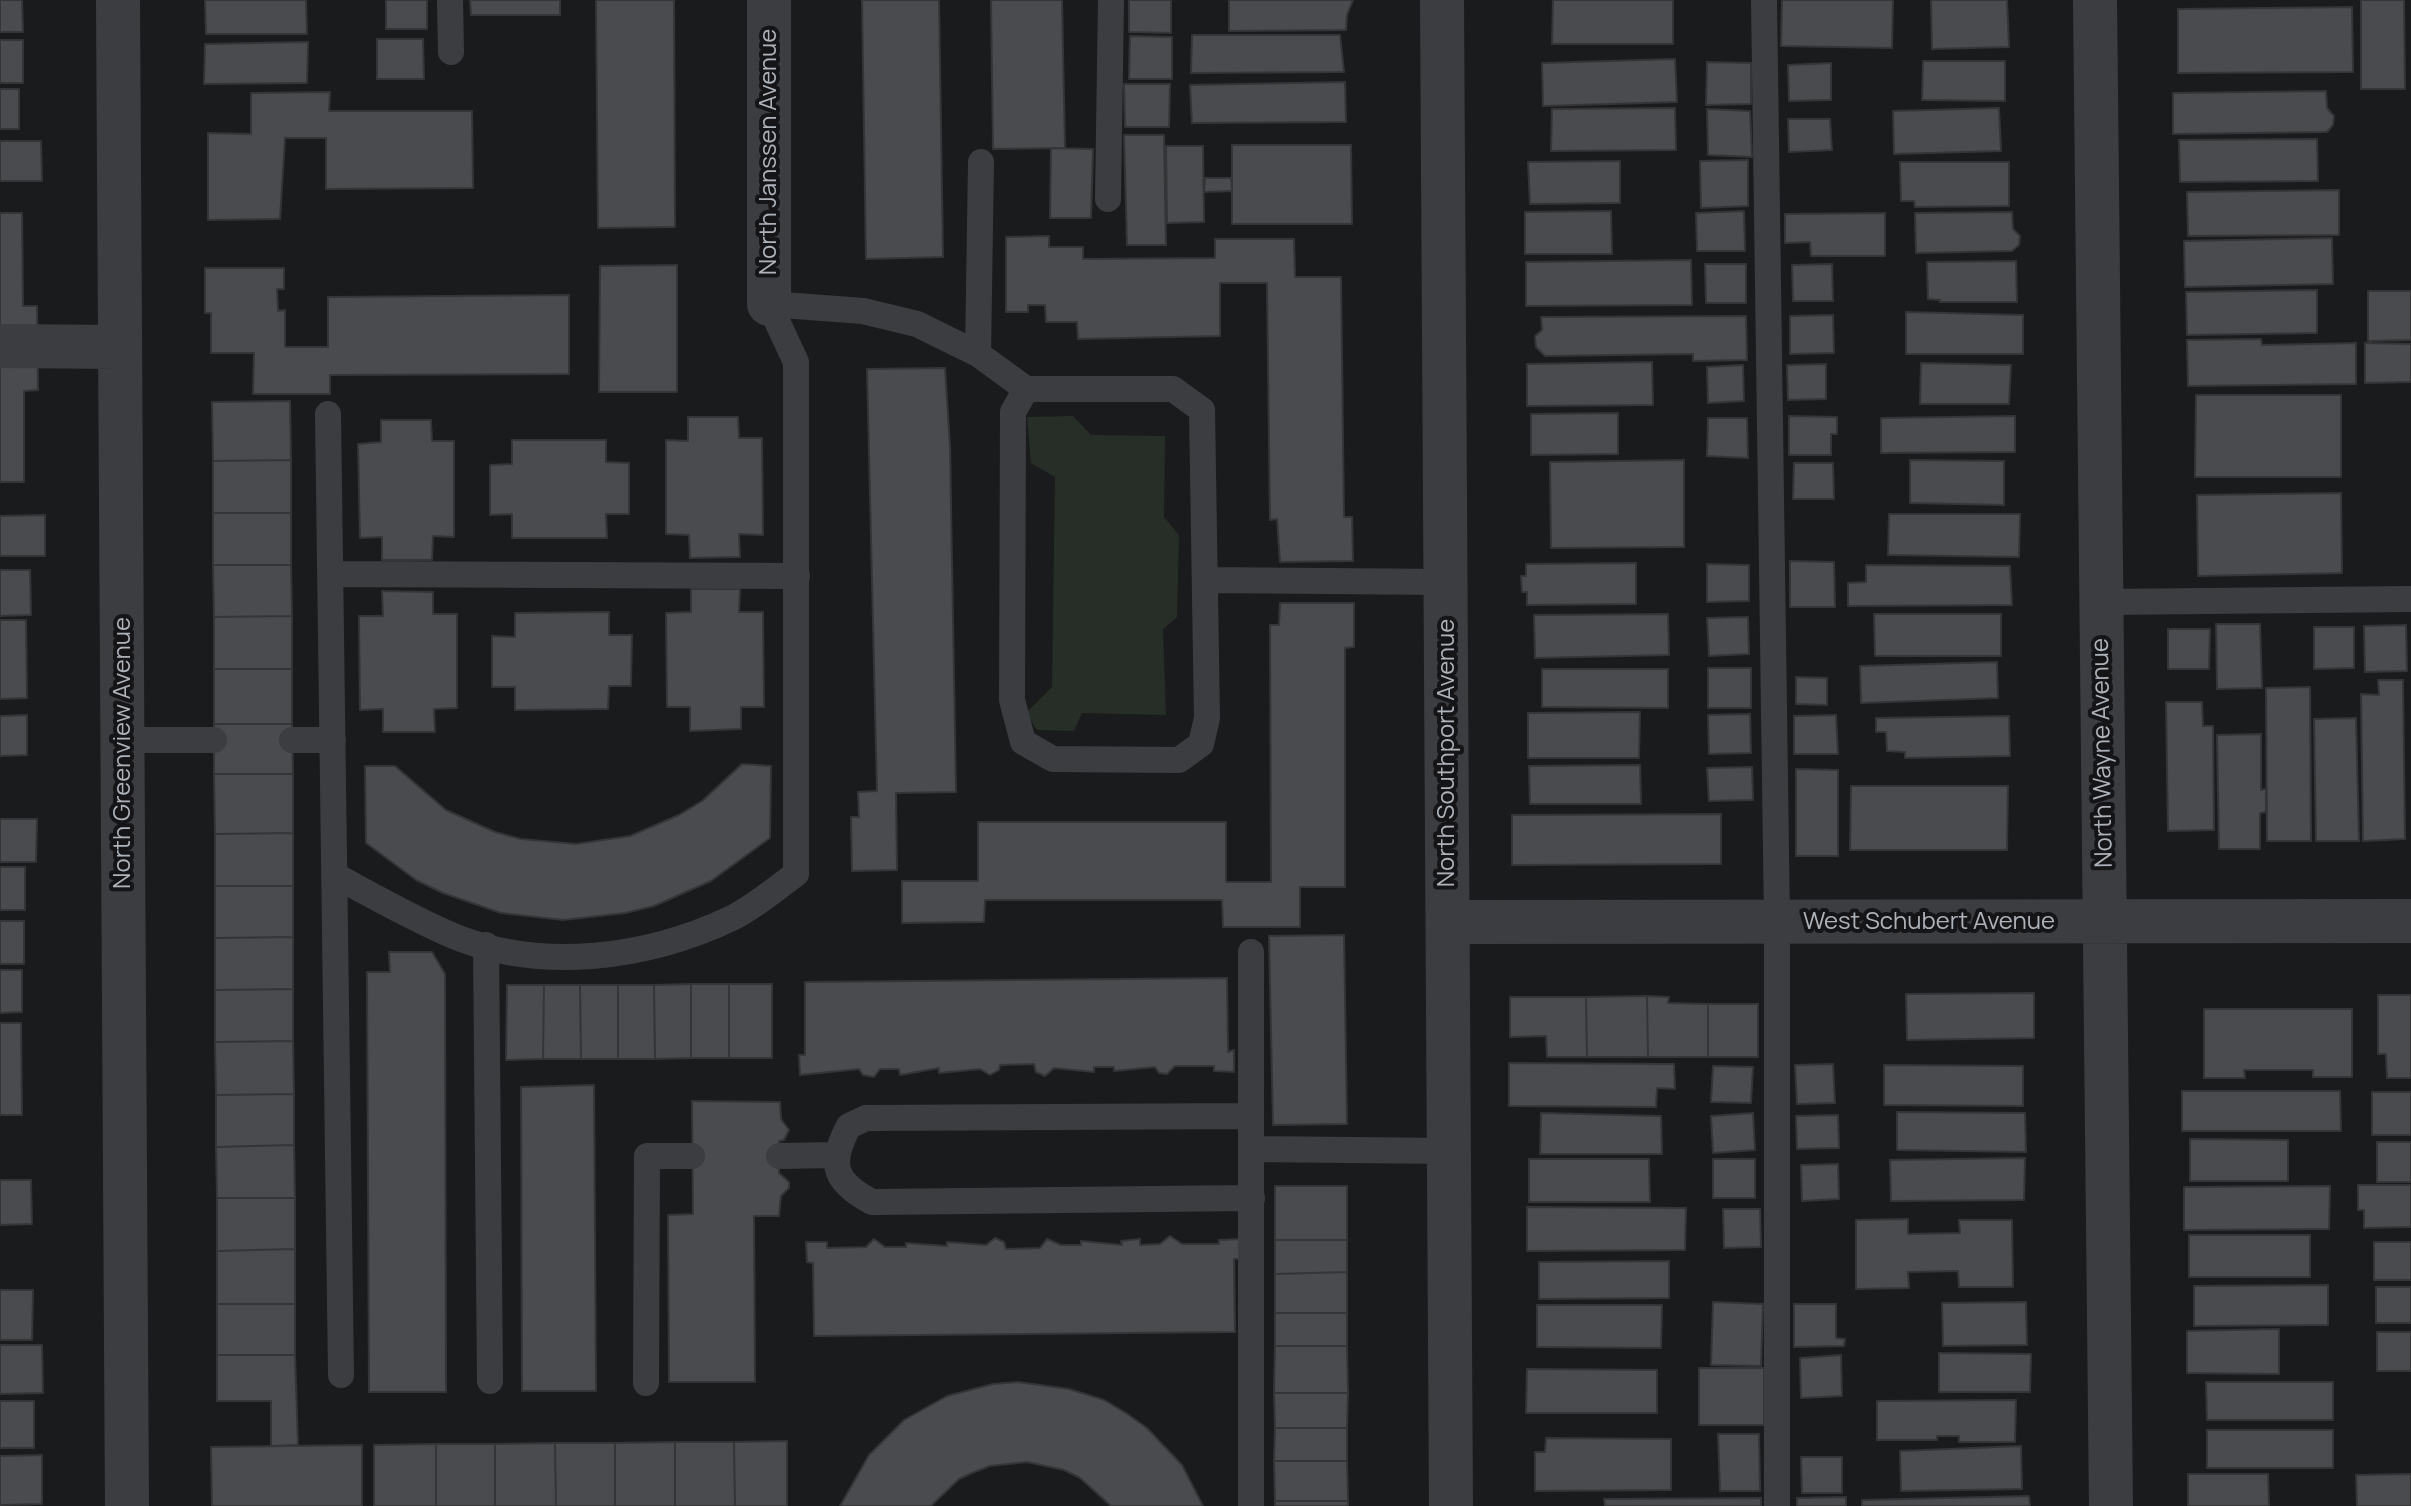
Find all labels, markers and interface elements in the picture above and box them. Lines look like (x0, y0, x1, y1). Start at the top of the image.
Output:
street label: North Janssen Avenue (755, 29, 783, 275)
street label: North Greenview Avenue (109, 617, 137, 889)
street label: North Southport Avenue (1433, 619, 1461, 887)
street label: North Wayne Avenue (2087, 638, 2119, 868)
street label: West Schubert Avenue (1803, 908, 2055, 936)

